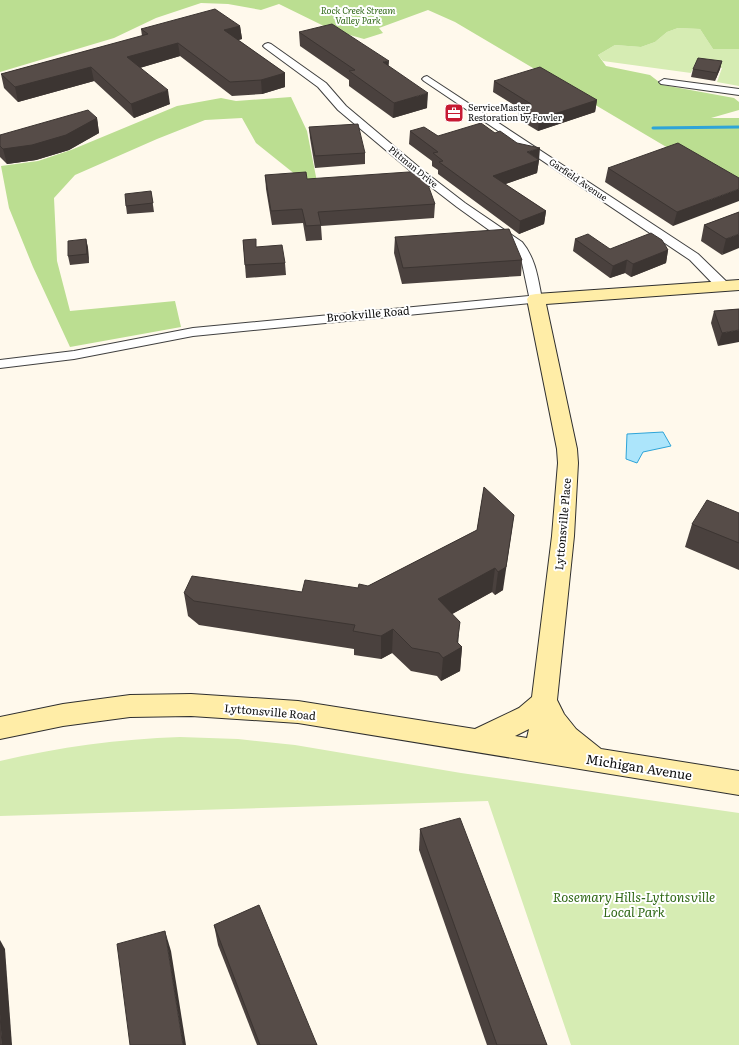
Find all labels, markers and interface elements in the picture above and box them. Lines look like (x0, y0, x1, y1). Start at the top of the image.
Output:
park label: Rock Creek Stream Valley Park (321, 3, 395, 27)
place label: ServiceMaster Restoration by Fowler (468, 100, 563, 124)
office icon: ServiceMaster Restoration by Fowler (443, 102, 465, 124)
street label: Pittman Drive (386, 142, 442, 191)
street label: Garfield Avenue (546, 154, 611, 204)
street label: Brookville Road (325, 301, 411, 325)
street label: Lyttonsville Place (550, 477, 574, 571)
street label: Lyttonsville Road (224, 699, 317, 723)
street label: Michigan Avenue (585, 749, 694, 784)
park label: Rosemary Hills-Lyttonsville Local Park (553, 887, 715, 921)

